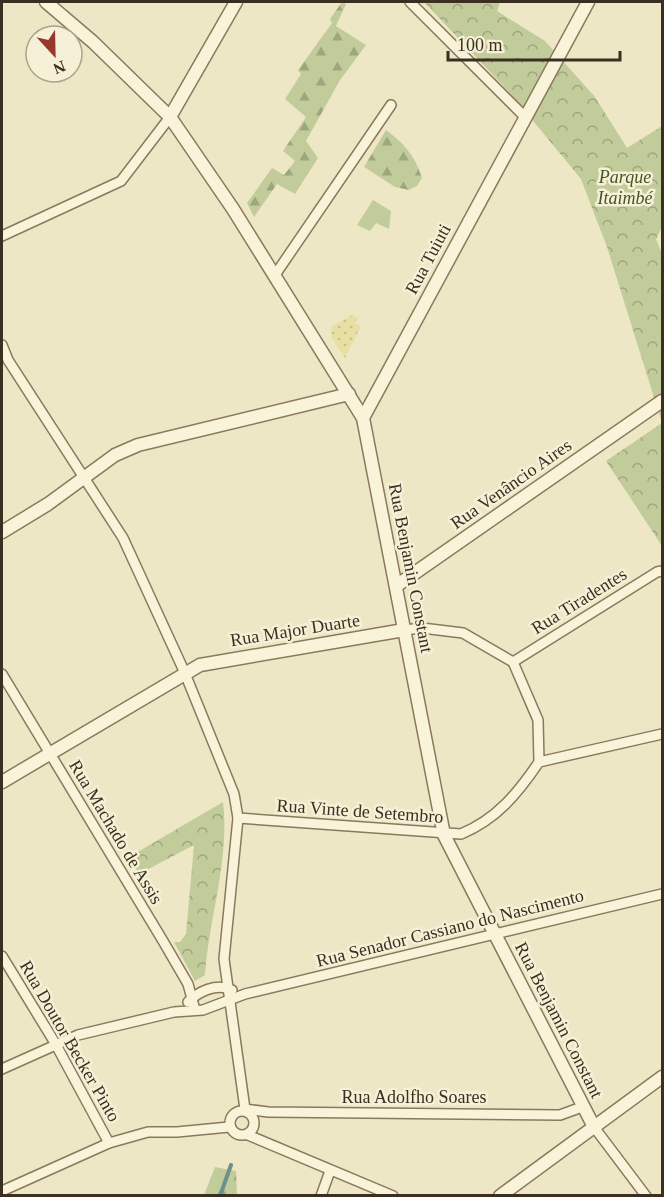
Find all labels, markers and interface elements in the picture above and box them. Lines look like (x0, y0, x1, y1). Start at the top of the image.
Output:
north arrow (24, 24, 84, 84)
scale bar (448, 24, 620, 62)
text: 100 m (457, 35, 503, 55)
text: N (50, 57, 68, 78)
park label: Parque Itaimbé (597, 167, 654, 208)
street label: Rua Tuiuti (401, 221, 455, 297)
street label: Rua Venâncio Aires (447, 435, 575, 533)
street label: Rua Benjamin Constant (385, 482, 437, 654)
street label: Rua Tiradentes (528, 564, 630, 638)
street label: Rua Major Duarte (229, 610, 361, 650)
street label: Rua Machado de Assis (65, 756, 167, 908)
street label: Rua Vinte de Setembro (276, 795, 444, 827)
street label: Rua Senador Cassiano do Nascimento (314, 885, 586, 971)
street label: Rua Benjamin Constant (511, 939, 607, 1101)
street label: Rua Doutor Becker Pinto (16, 957, 124, 1125)
street label: Rua Adolfho Soares (342, 1087, 486, 1107)

